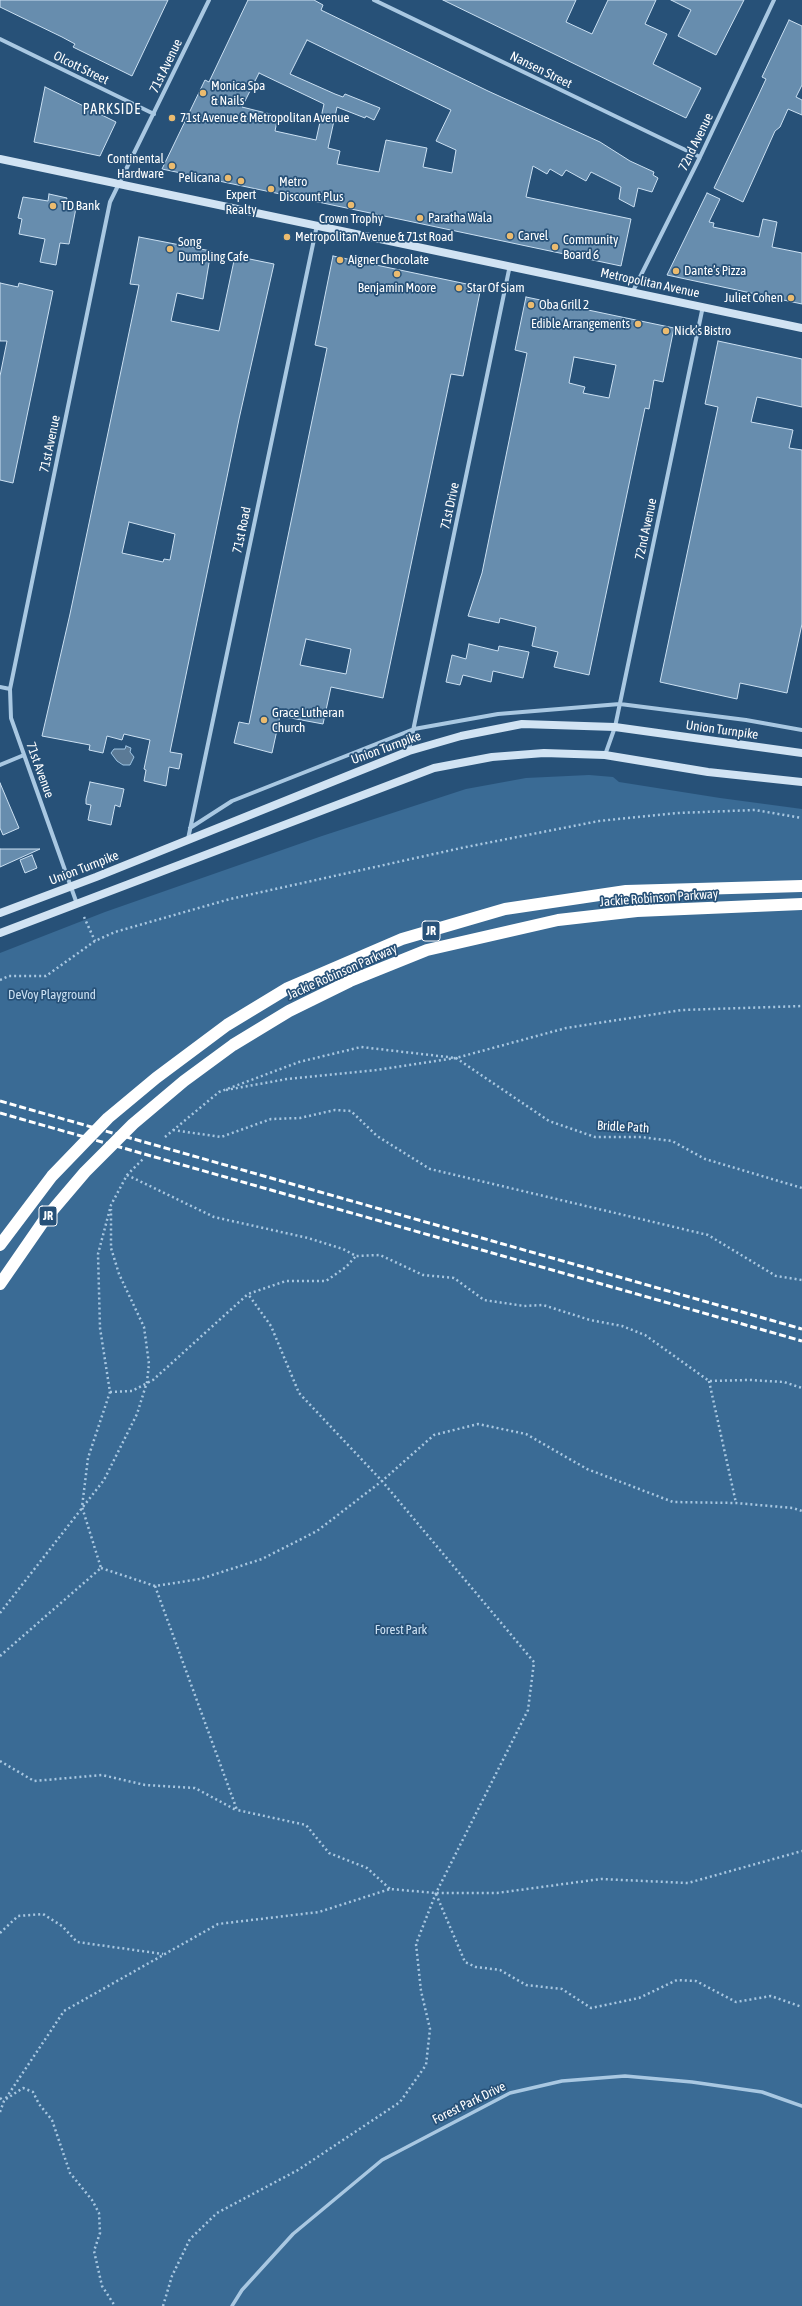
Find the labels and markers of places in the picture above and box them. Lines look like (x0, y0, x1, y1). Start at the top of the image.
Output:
place label: Monica Spa & Nails (211, 78, 265, 109)
marker: Monica Spa & Nails (198, 88, 208, 98)
place label: 71st Avenue & Metropolitan Avenue (180, 110, 350, 126)
marker: 71st Avenue & Metropolitan Avenue (167, 113, 177, 123)
place label: Continental Hardware (107, 151, 164, 182)
marker: Continental Hardware (167, 161, 177, 171)
place label: Pelicana (178, 170, 220, 186)
marker: Pelicana (223, 173, 233, 183)
place label: Metro Discount Plus (279, 174, 344, 205)
marker: Expert Realty (236, 176, 246, 186)
marker: Metro Discount Plus (266, 184, 276, 194)
place label: Expert Realty (226, 187, 256, 218)
place label: TD Bank (61, 198, 100, 214)
marker: Crown Trophy (346, 200, 356, 210)
marker: TD Bank (48, 201, 58, 211)
place label: Paratha Wala (428, 210, 492, 226)
place label: Crown Trophy (319, 211, 383, 227)
marker: Paratha Wala (415, 213, 425, 223)
place label: Carvel (518, 228, 548, 244)
place label: Metropolitan Avenue & 71st Road (295, 229, 453, 245)
marker: Carvel (505, 231, 515, 241)
marker: Metropolitan Avenue & 71st Road (282, 232, 292, 242)
place label: Community Board 6 (563, 232, 618, 263)
place label: Song Dumpling Cafe (178, 234, 249, 265)
marker: Community Board 6 (550, 242, 560, 252)
marker: Song Dumpling Cafe (165, 244, 175, 254)
place label: Aigner Chocolate (348, 252, 429, 268)
marker: Aigner Chocolate (335, 255, 345, 265)
place label: Dante’s Pizza (684, 263, 746, 279)
marker: Dante’s Pizza (671, 266, 681, 276)
marker: Benjamin Moore (392, 269, 402, 279)
place label: Benjamin Moore (358, 280, 436, 296)
place label: Star Of Siam (467, 280, 525, 296)
marker: Star Of Siam (454, 283, 464, 293)
place label: Juliet Cohen (724, 290, 783, 306)
marker: Juliet Cohen (786, 293, 796, 303)
place label: Oba Grill 2 (539, 297, 589, 313)
marker: Oba Grill 2 (526, 300, 536, 310)
place label: Edible Arrangements (531, 316, 630, 332)
marker: Edible Arrangements (633, 319, 643, 329)
place label: Nick’s Bistro (674, 323, 731, 339)
marker: Nick’s Bistro (661, 326, 671, 336)
place label: Grace Lutheran Church (272, 705, 344, 736)
marker: Grace Lutheran Church (259, 715, 269, 725)

